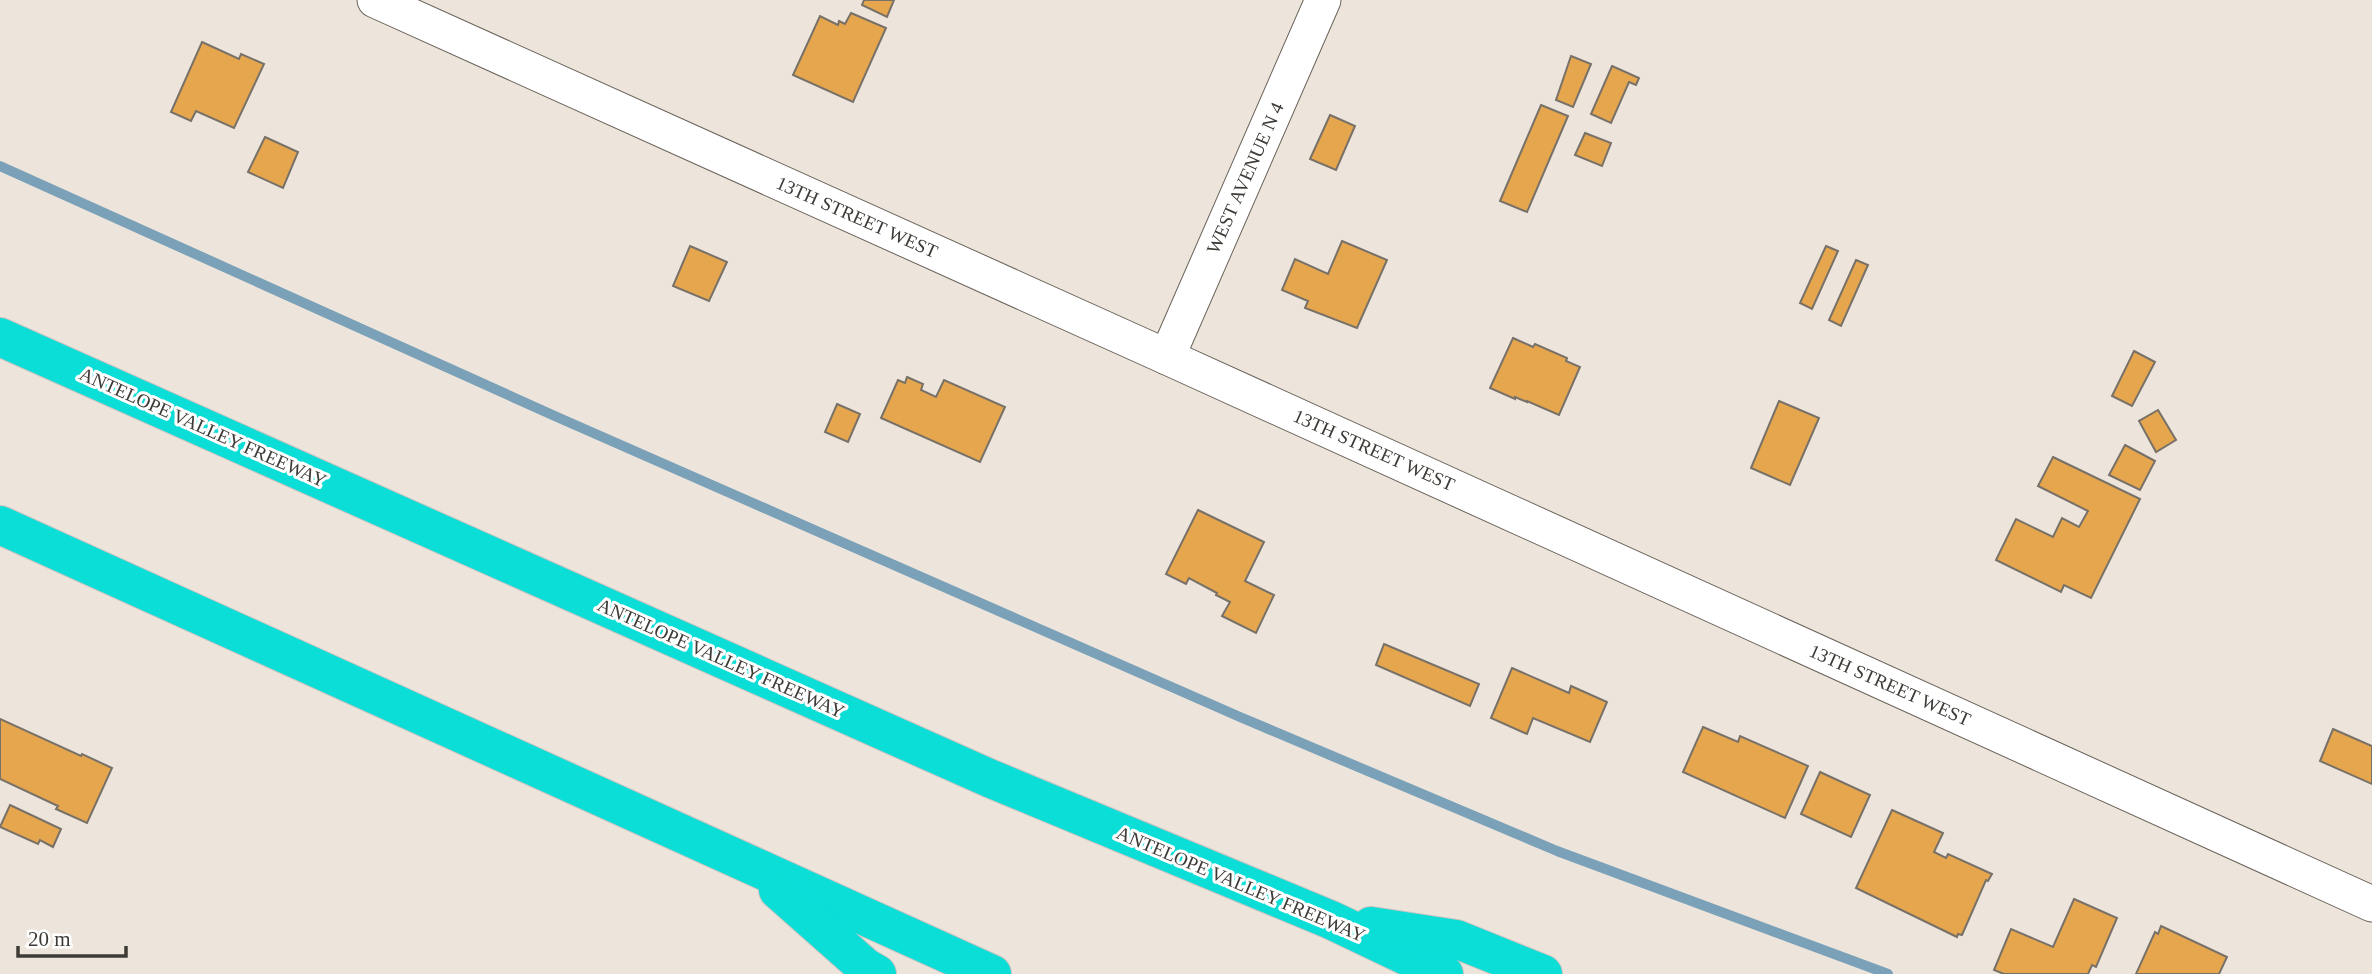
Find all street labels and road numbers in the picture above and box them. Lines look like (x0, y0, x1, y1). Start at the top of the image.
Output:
street label: WEST AVENUE N 4 (1202, 99, 1288, 257)
street label: 13TH STREET WEST (773, 172, 941, 262)
street label: ANTELOPE VALLEY FREEWAY (76, 363, 330, 491)
street label: 13TH STREET WEST (1290, 405, 1458, 495)
street label: ANTELOPE VALLEY FREEWAY (594, 594, 848, 722)
street label: 13TH STREET WEST (1806, 640, 1974, 730)
street label: ANTELOPE VALLEY FREEWAY (1113, 822, 1369, 946)

